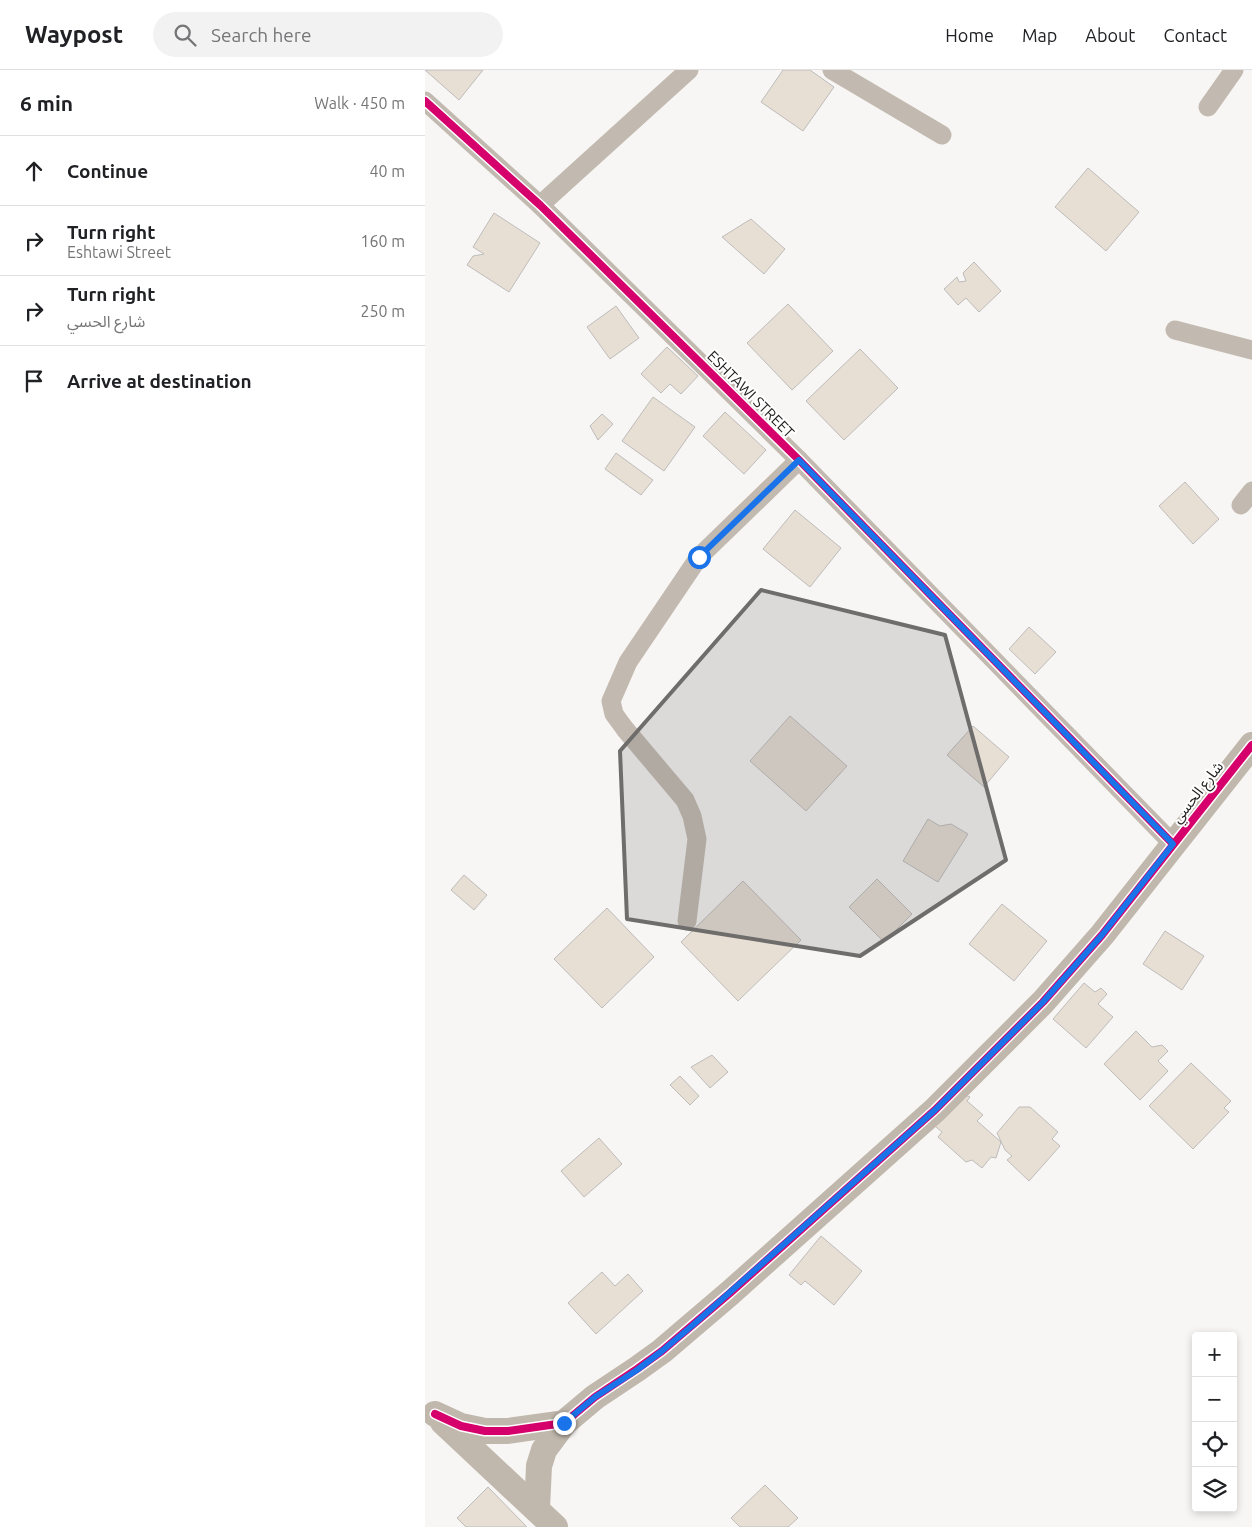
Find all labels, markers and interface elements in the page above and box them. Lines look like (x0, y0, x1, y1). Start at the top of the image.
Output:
search box (153, 12, 503, 57)
text: Waypost (25, 21, 123, 48)
icon: search (171, 21, 199, 49)
text: Search here (211, 24, 311, 46)
text: Home (945, 25, 994, 45)
text: Map (1022, 25, 1057, 45)
text: About (1085, 25, 1135, 45)
text: Contact (1163, 25, 1227, 45)
text: 6 min (20, 91, 73, 115)
text: Walk · 450 m (314, 94, 405, 112)
icon: ahead (20, 157, 48, 185)
text: Continue (67, 160, 148, 182)
text: 40 m (369, 162, 405, 180)
text: Turn right (67, 221, 155, 243)
icon: right (20, 227, 48, 255)
text: 160 m (360, 232, 405, 250)
text: Eshtawi Street (67, 243, 171, 261)
text: Turn right (67, 283, 155, 305)
icon: right (20, 297, 48, 325)
text: 250 m (360, 302, 405, 320)
text: شارع الحسي (67, 312, 145, 330)
street label: ESHTAWI STREET (704, 347, 798, 441)
icon: arrive (20, 367, 48, 395)
text: Arrive at destination (67, 370, 252, 392)
route start (688, 546, 711, 569)
street label: شارع الحسي (1168, 758, 1230, 829)
map controls (1192, 1332, 1237, 1512)
button: + (1192, 1332, 1237, 1377)
button: − (1192, 1377, 1237, 1422)
route end (553, 1412, 576, 1435)
button: locate (1192, 1422, 1237, 1467)
button: layers (1192, 1467, 1237, 1512)

